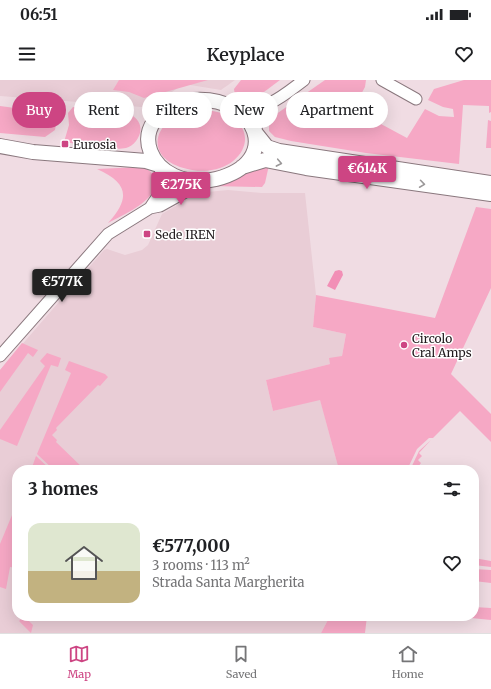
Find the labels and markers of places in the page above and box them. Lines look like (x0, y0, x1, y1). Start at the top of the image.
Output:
place label: Eurosia (73, 137, 117, 152)
marker: Eurosia (60, 139, 70, 149)
pin: €614K (339, 156, 395, 190)
pin: €275K (153, 172, 209, 206)
place label: Sede IREN (155, 227, 216, 242)
marker: Sede IREN (142, 229, 152, 239)
pin: €577K (34, 269, 90, 303)
place label: Circolo Cral Amps (412, 331, 472, 360)
marker: Circolo Cral Amps (399, 340, 409, 350)

